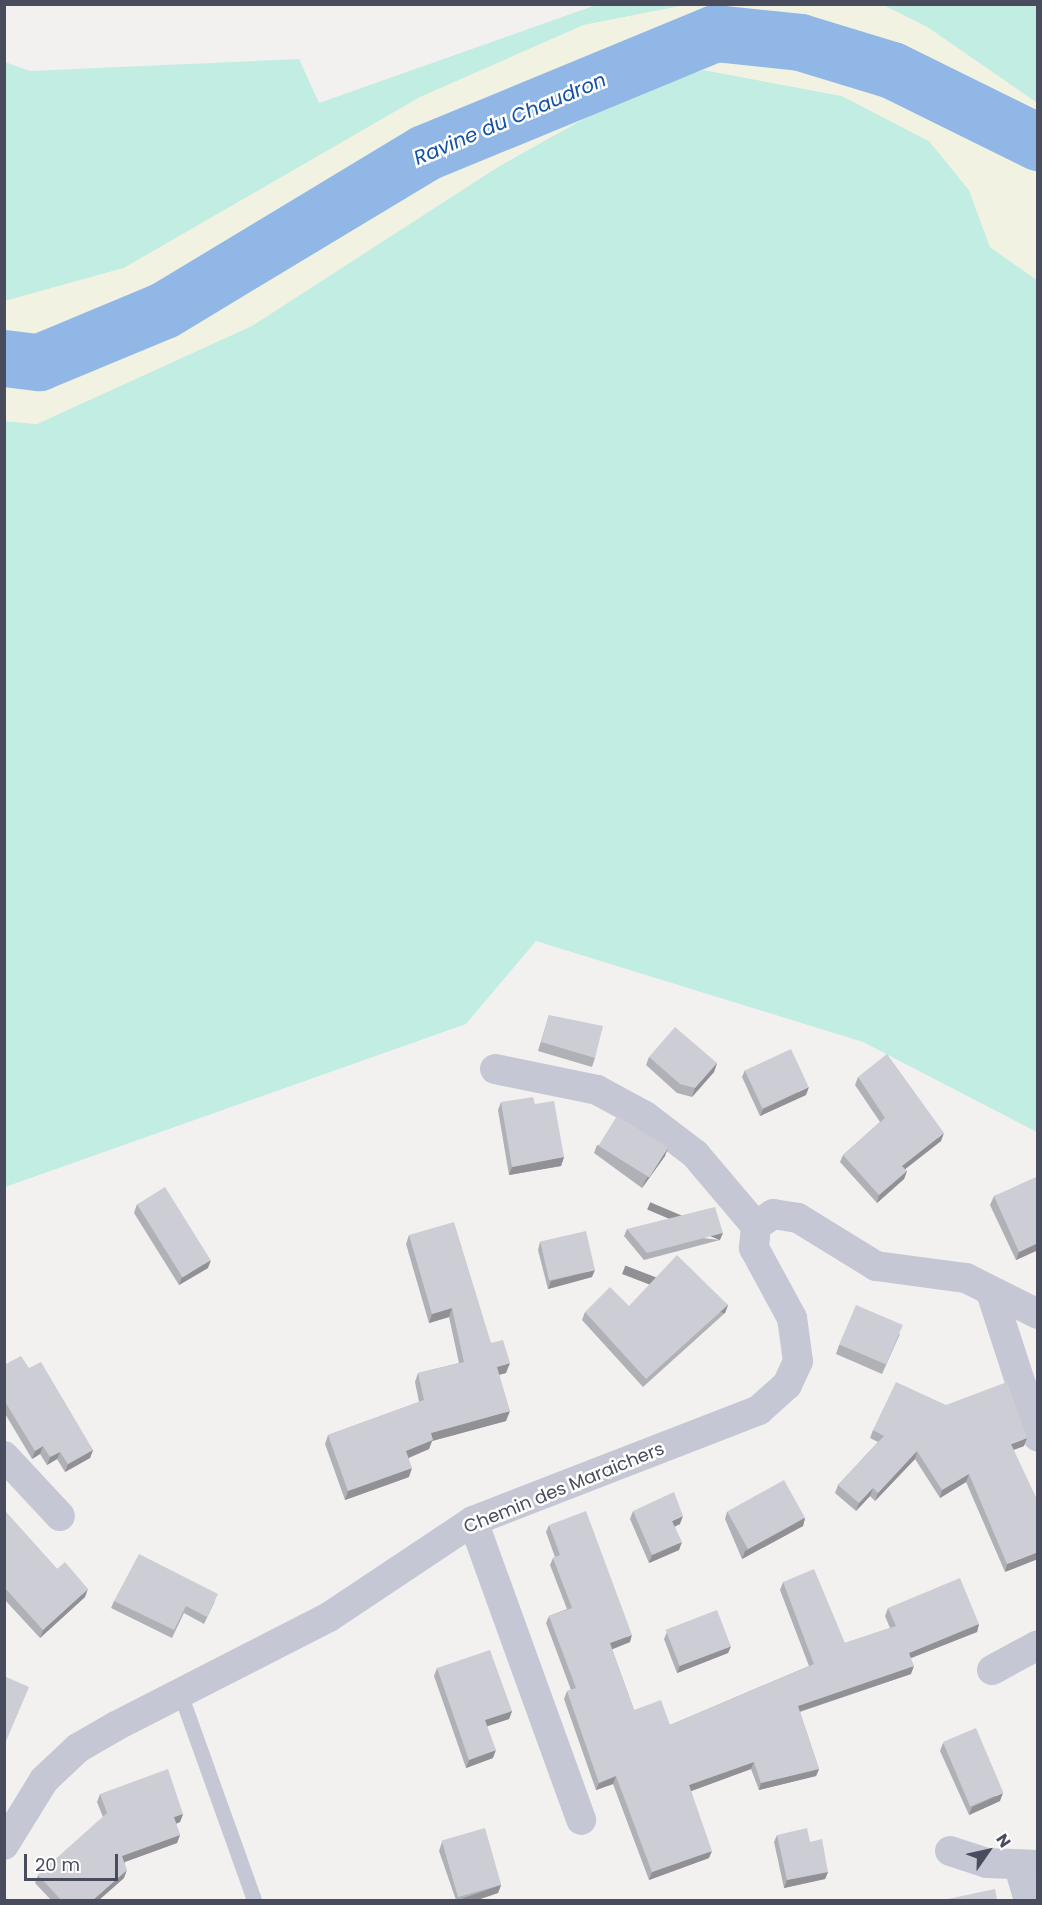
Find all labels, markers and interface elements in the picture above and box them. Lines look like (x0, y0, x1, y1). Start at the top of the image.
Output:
water label: Ravine du Chaudron (410, 68, 610, 170)
street label: Chemin des Maraichers (461, 1438, 667, 1538)
north arrow (958, 1821, 1018, 1881)
text: N (990, 1829, 1016, 1852)
scale bar (27, 1842, 122, 1880)
text: 20 m (35, 1852, 80, 1877)

